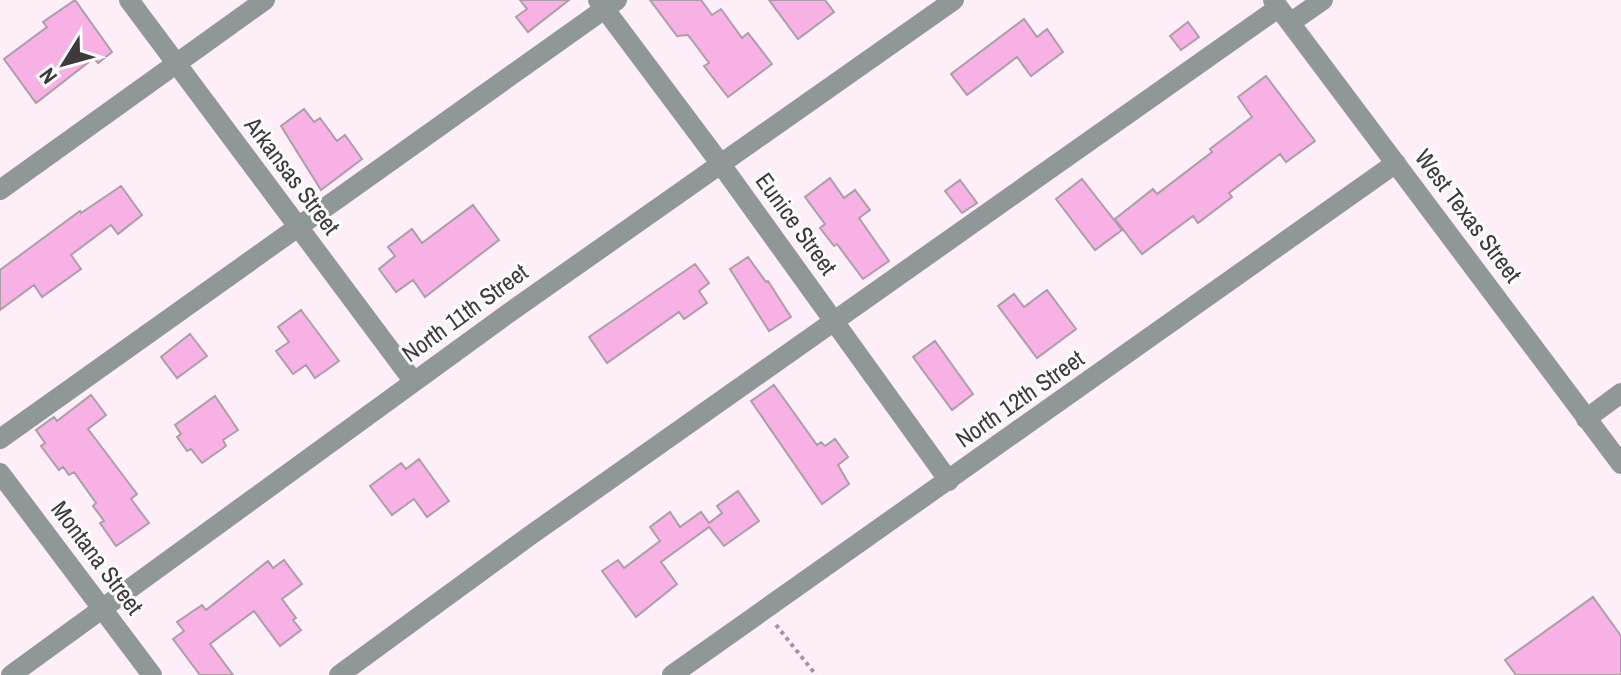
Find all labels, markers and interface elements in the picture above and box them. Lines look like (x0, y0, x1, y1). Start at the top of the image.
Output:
north arrow (24, 24, 104, 104)
text: N (32, 62, 64, 90)
street label: Arkansas Street (237, 109, 348, 241)
street label: West Texas Street (1408, 142, 1530, 289)
street label: Eunice Street (749, 166, 845, 281)
street label: North 11th Street (395, 255, 534, 369)
street label: North 12th Street (949, 342, 1090, 454)
street label: Montana Street (45, 494, 151, 621)

